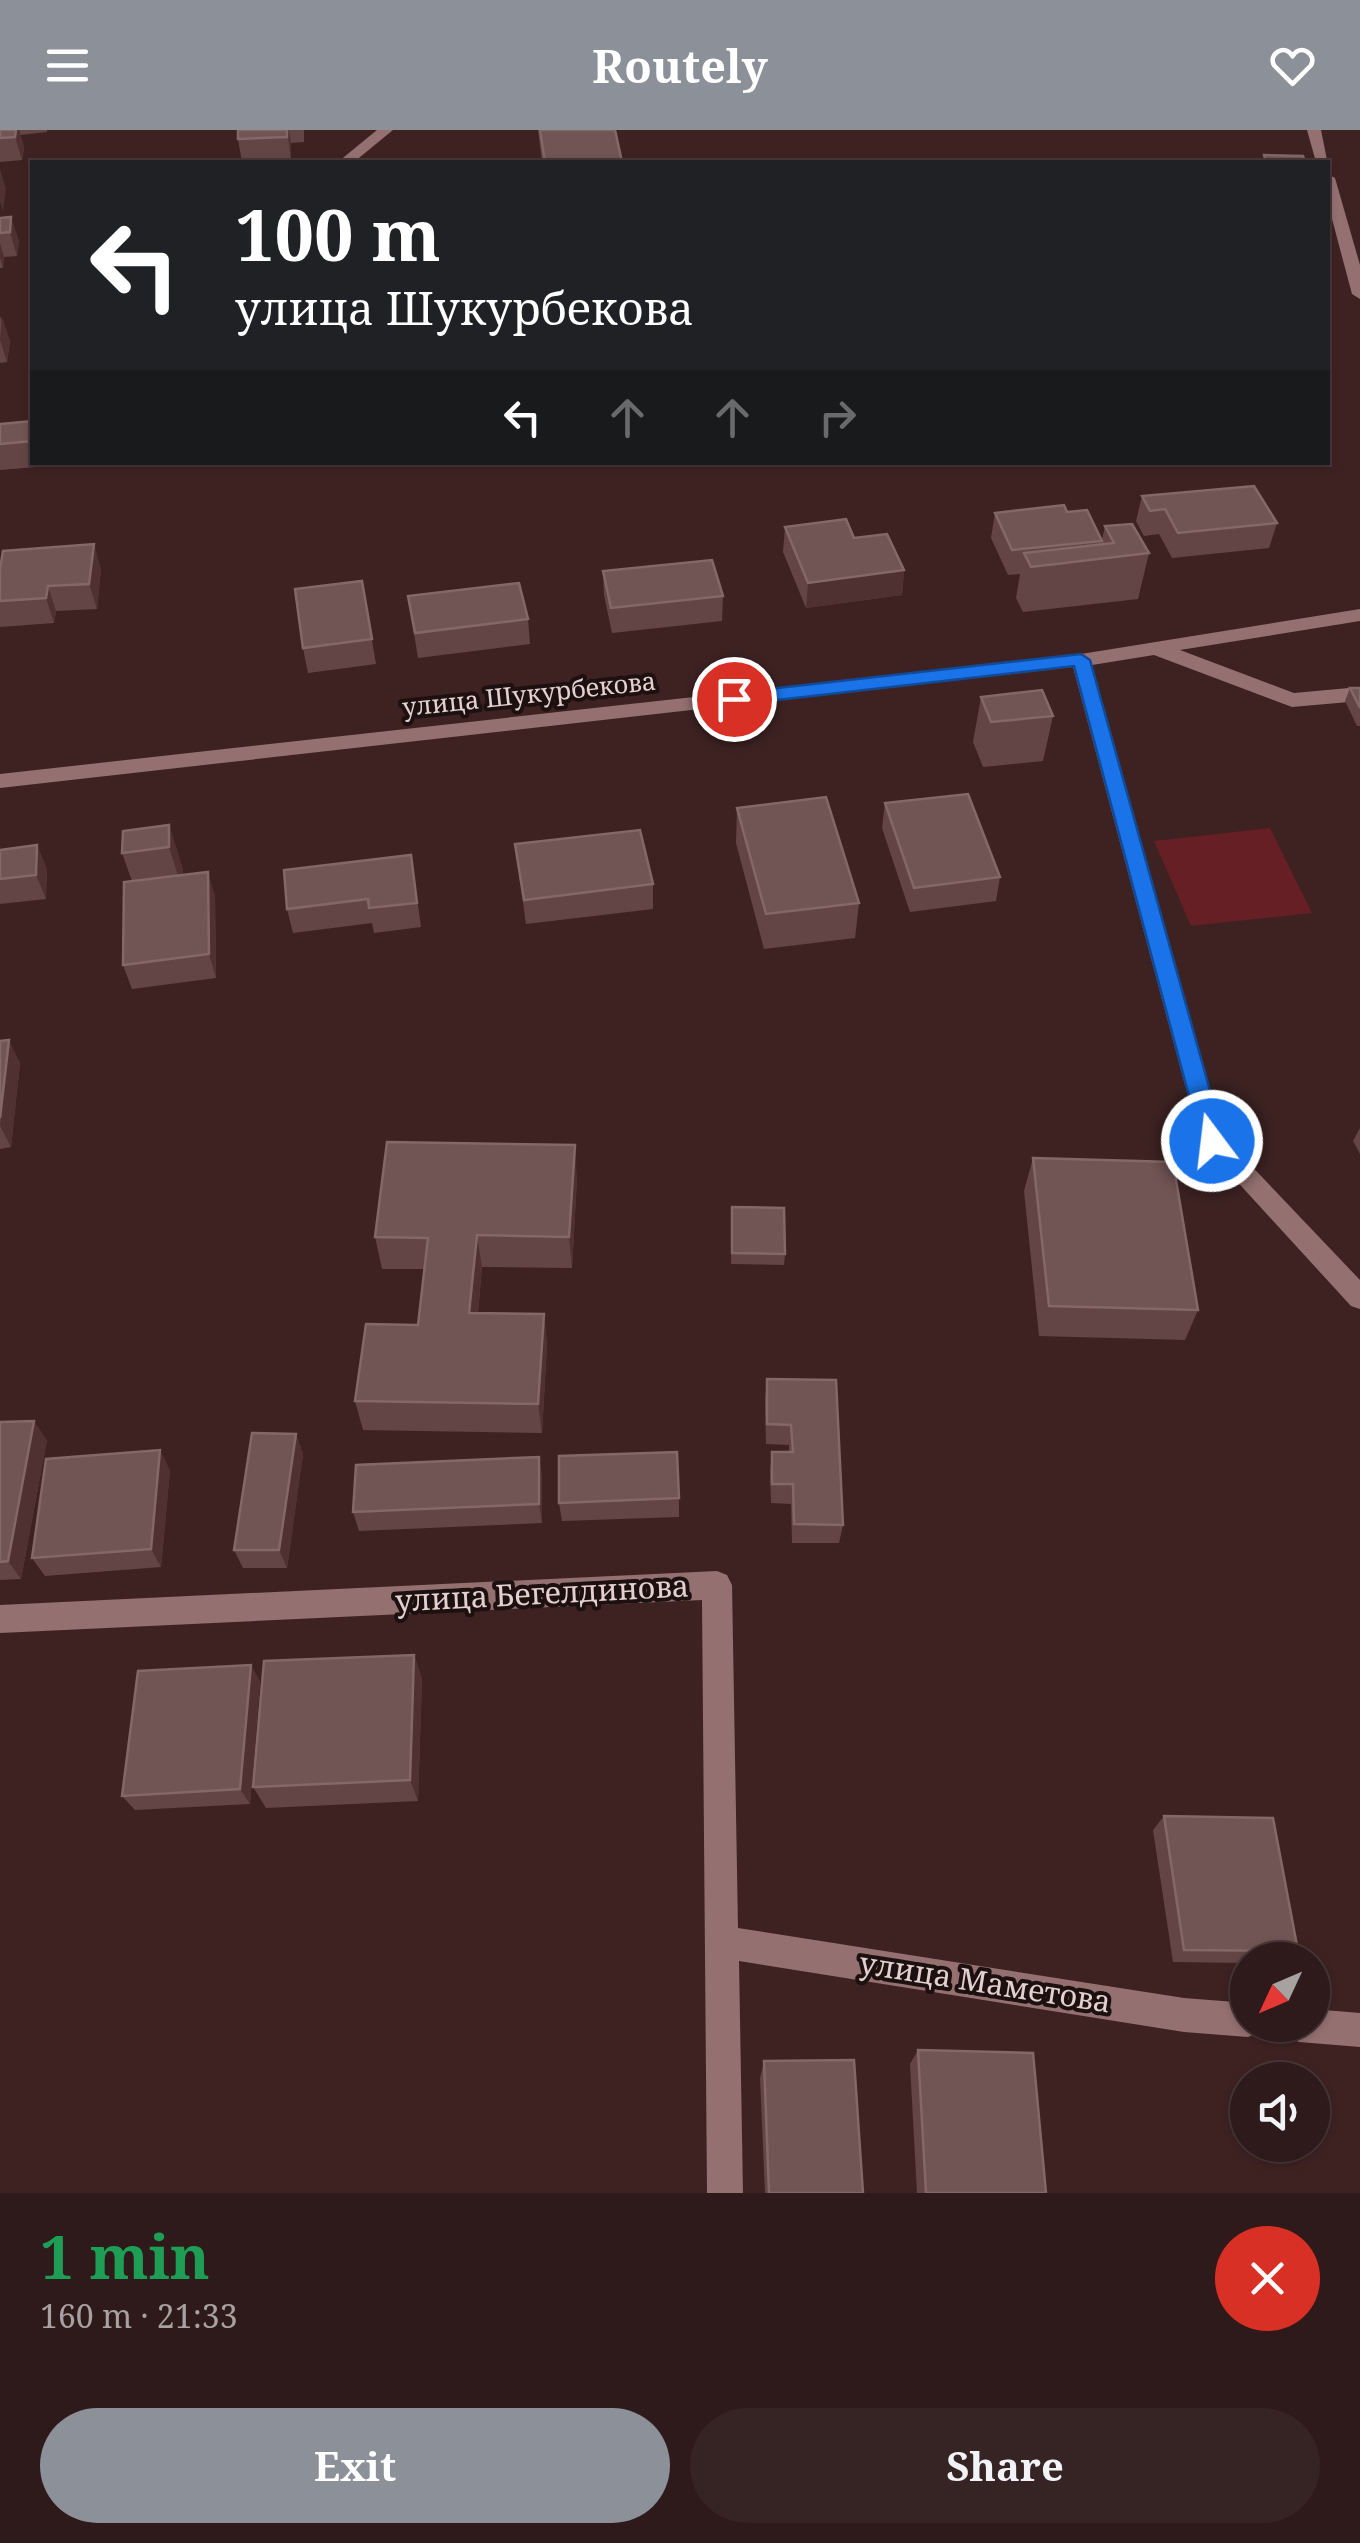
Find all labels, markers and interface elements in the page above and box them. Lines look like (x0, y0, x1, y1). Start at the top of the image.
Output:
text: Routely (592, 35, 768, 96)
icon: menu (40, 38, 95, 93)
icon: heart (1265, 38, 1320, 93)
text: 100 m (235, 186, 441, 282)
icon: left (70, 200, 200, 330)
text: улица Шукурбекова (235, 277, 694, 338)
icon: left (495, 390, 550, 445)
icon: ahead (600, 390, 655, 445)
icon: ahead (705, 390, 760, 445)
icon: right (810, 390, 865, 445)
pin (692, 657, 777, 742)
street label: улица Шукурбекова (400, 663, 657, 723)
icon: arrive (707, 672, 762, 727)
position arrow (1160, 1089, 1264, 1193)
street label: улица Бегелдинова (394, 1564, 690, 1621)
street label: улица Маметова (857, 1941, 1114, 2022)
north arrow (1230, 1942, 1330, 2042)
map controls (1230, 1942, 1330, 2162)
button: sound (1230, 2062, 1330, 2162)
text: 1 min (40, 2215, 210, 2297)
button: close (1215, 2226, 1320, 2331)
text: 160 m · 21:33 (40, 2294, 238, 2337)
button: Exit (40, 2408, 670, 2523)
button: Share (690, 2408, 1320, 2523)

